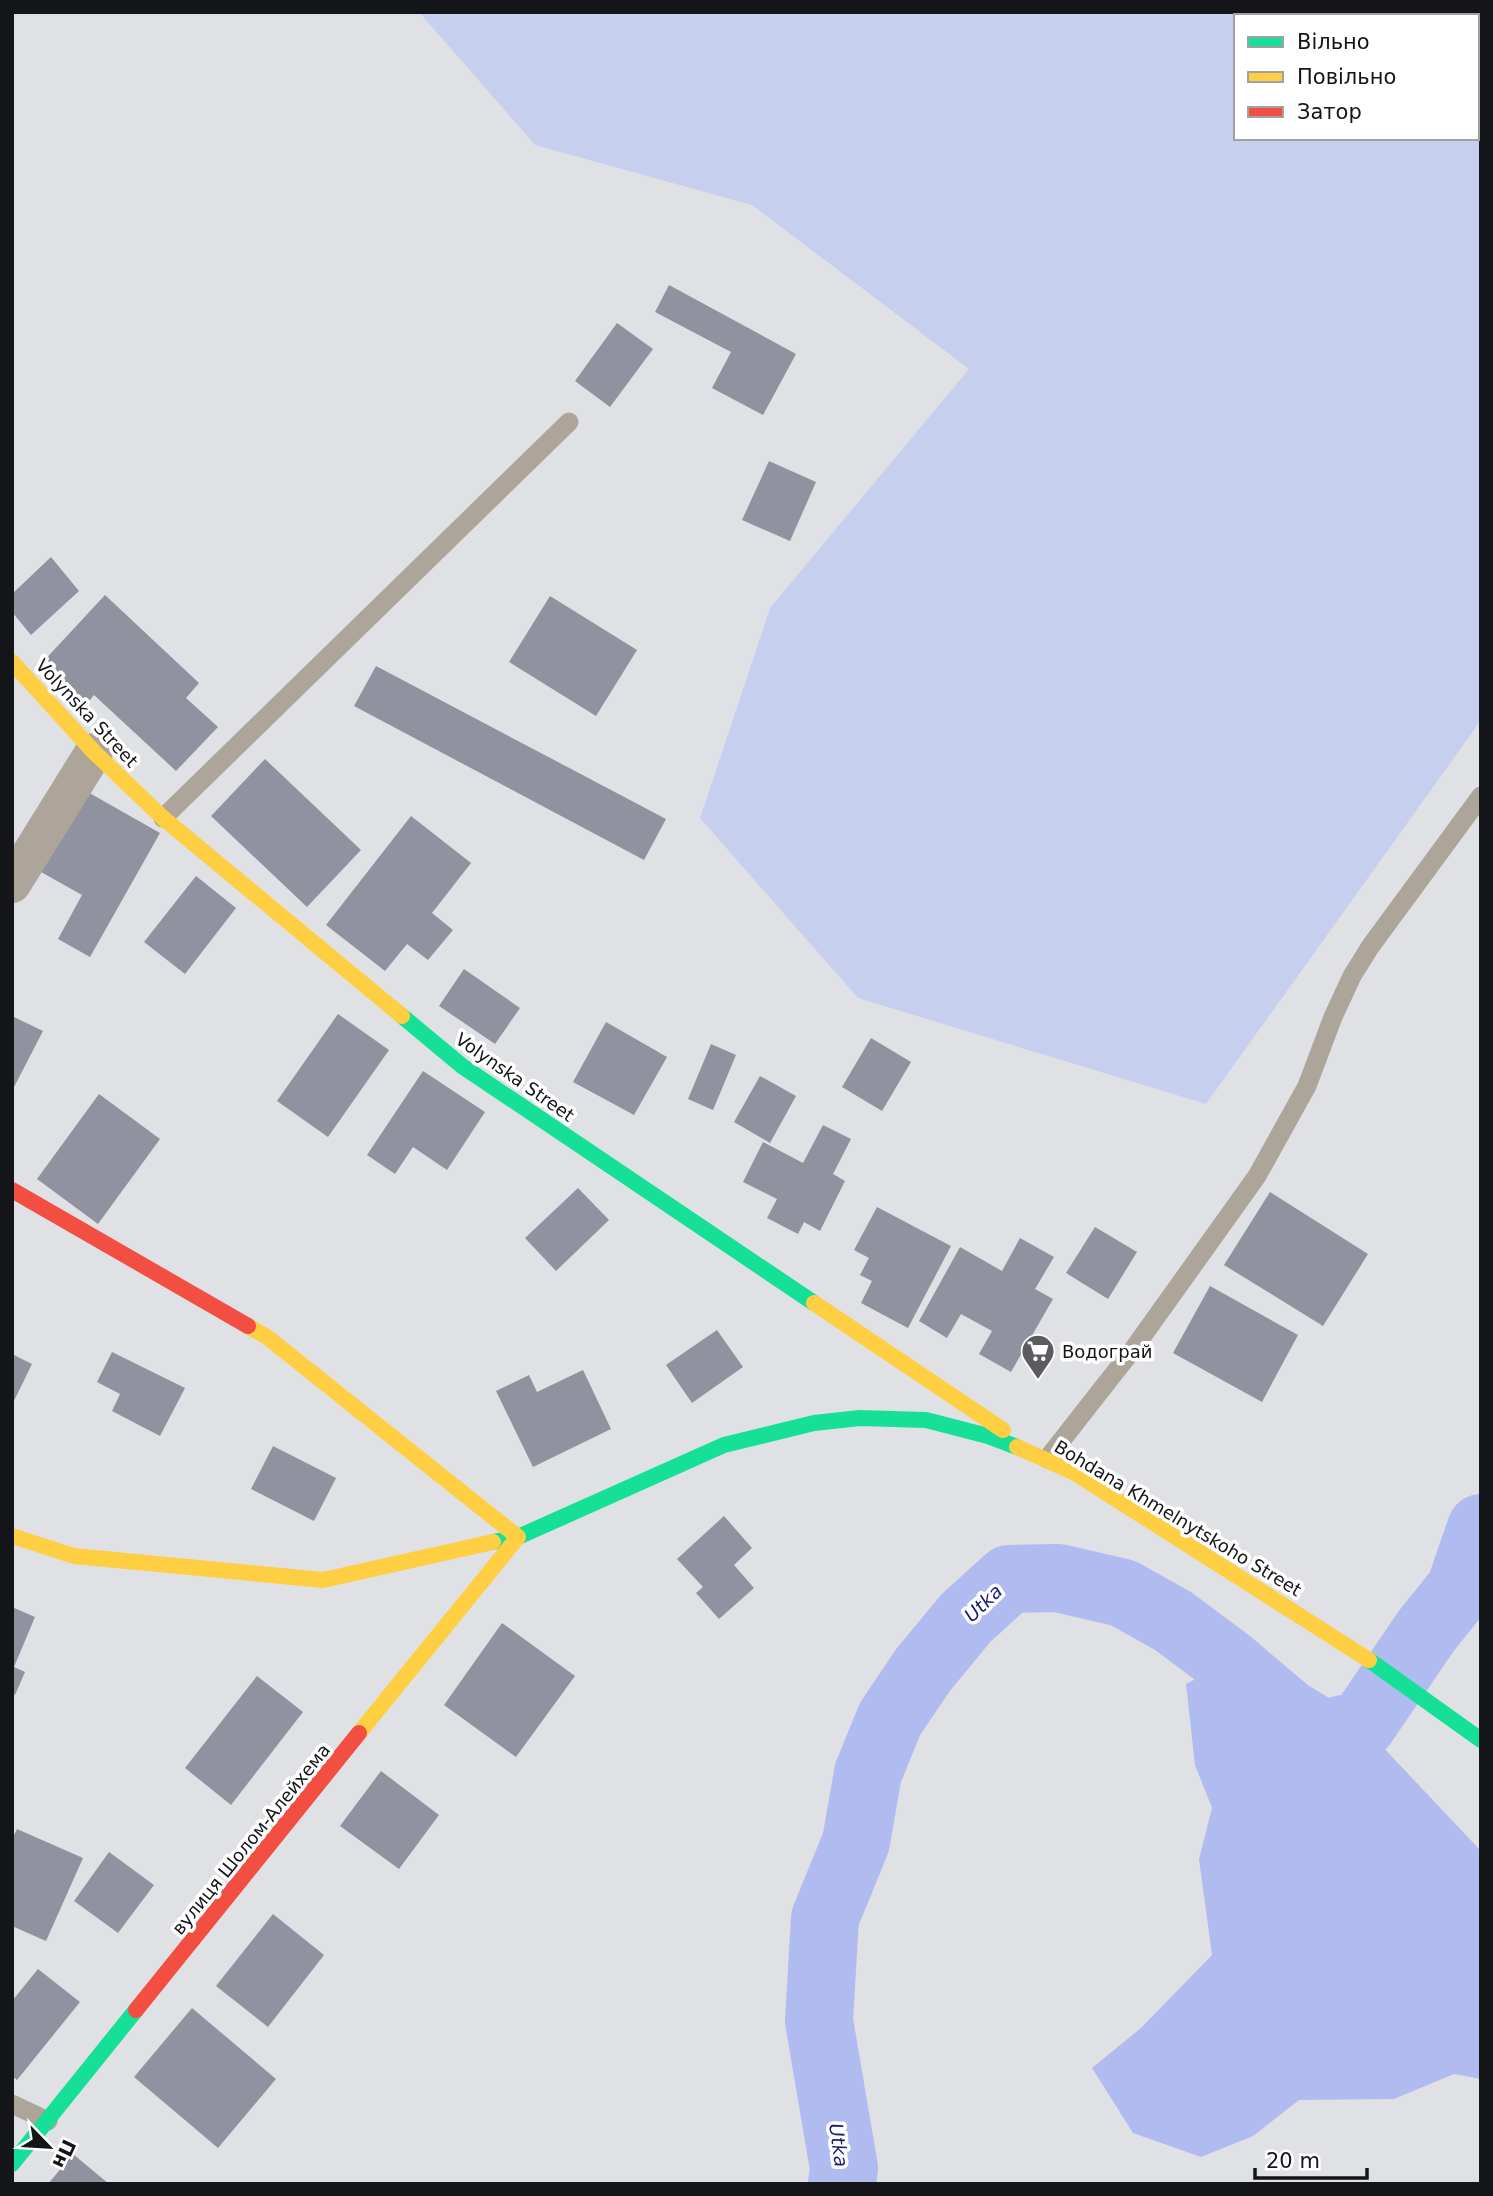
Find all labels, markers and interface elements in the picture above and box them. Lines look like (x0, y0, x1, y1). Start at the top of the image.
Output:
legend (1234, 14, 1479, 140)
text: Вільно (1297, 30, 1370, 54)
text: Повільно (1297, 65, 1396, 89)
text: Затор (1297, 100, 1362, 124)
street label: Volynska Street (32, 655, 142, 771)
street label: Volynska Street (452, 1028, 578, 1126)
supermarket icon: Водограй (1019, 1332, 1057, 1381)
place label: Водограй (1062, 1341, 1152, 1362)
street label: Bohdana Khmelnytskoho Street (1051, 1436, 1305, 1600)
water label: Utka (960, 1580, 1006, 1626)
street label: вулиця Шолом-Алейхема (168, 1740, 334, 1938)
north arrow (14, 2112, 84, 2182)
water label: Utka (825, 2122, 853, 2168)
text: Пн (48, 2136, 81, 2172)
scale bar (1255, 2136, 1367, 2180)
text: 20 m (1266, 2149, 1320, 2173)

